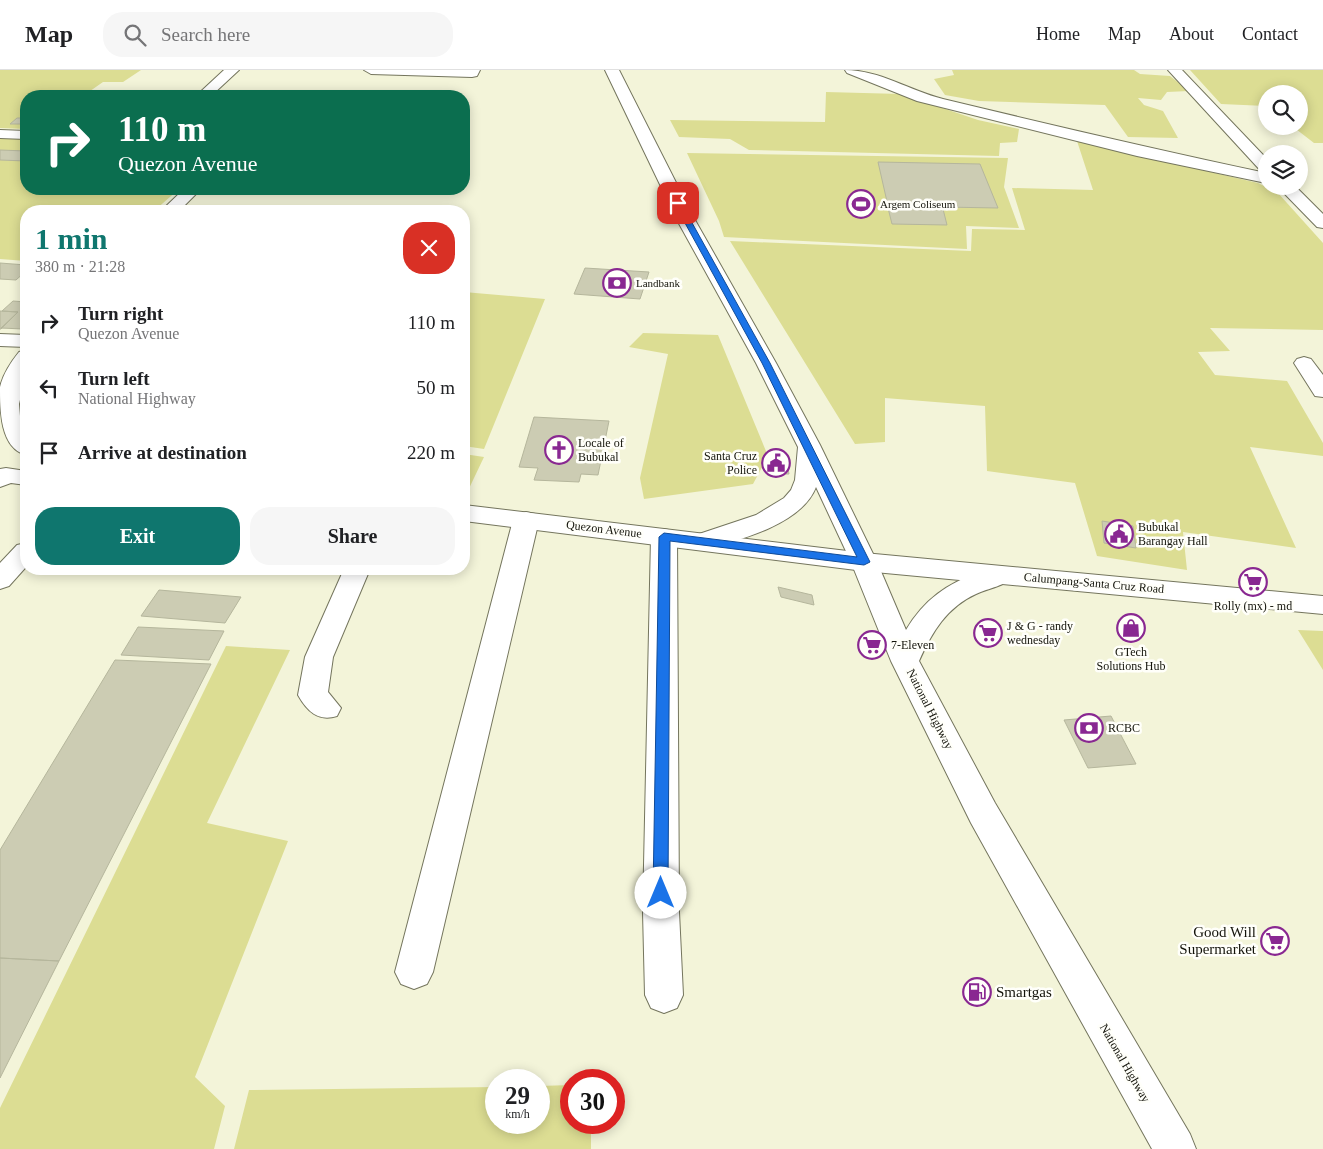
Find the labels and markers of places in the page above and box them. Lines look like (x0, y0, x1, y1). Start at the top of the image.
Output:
pin (657, 182, 699, 224)
sports icon: Argem Coliseum (846, 189, 876, 219)
place label: Argem Coliseum (880, 198, 956, 210)
bank icon: Landbank (602, 268, 632, 298)
place label: Landbank (636, 277, 680, 289)
church icon: Locale of Bubukal (544, 435, 574, 465)
place label: Locale of Bubukal (578, 436, 624, 464)
public building icon: Santa Cruz Police (761, 448, 791, 478)
place label: Santa Cruz Police (704, 449, 757, 477)
public building icon: Bubukal Barangay Hall (1104, 519, 1134, 549)
place label: Bubukal Barangay Hall (1138, 520, 1208, 548)
supermarket icon: Rolly (mx) - md (1238, 567, 1268, 597)
place label: Rolly (mx) - md (1214, 599, 1292, 613)
shop icon: GTech Solutions Hub (1116, 613, 1146, 643)
supermarket icon: J & G - randy wednesday (973, 618, 1003, 648)
place label: J & G - randy wednesday (1007, 619, 1073, 647)
supermarket icon: 7-Eleven (857, 630, 887, 660)
place label: 7-Eleven (891, 638, 934, 652)
place label: GTech Solutions Hub (1096, 645, 1166, 673)
bank icon: RCBC (1074, 713, 1104, 743)
place label: RCBC (1108, 721, 1140, 735)
place label: Good Will Supermarket (1179, 924, 1257, 957)
supermarket icon: Good Will Supermarket (1260, 926, 1290, 956)
fuel station icon: Smartgas (962, 977, 992, 1007)
place label: Smartgas (996, 984, 1052, 1000)

